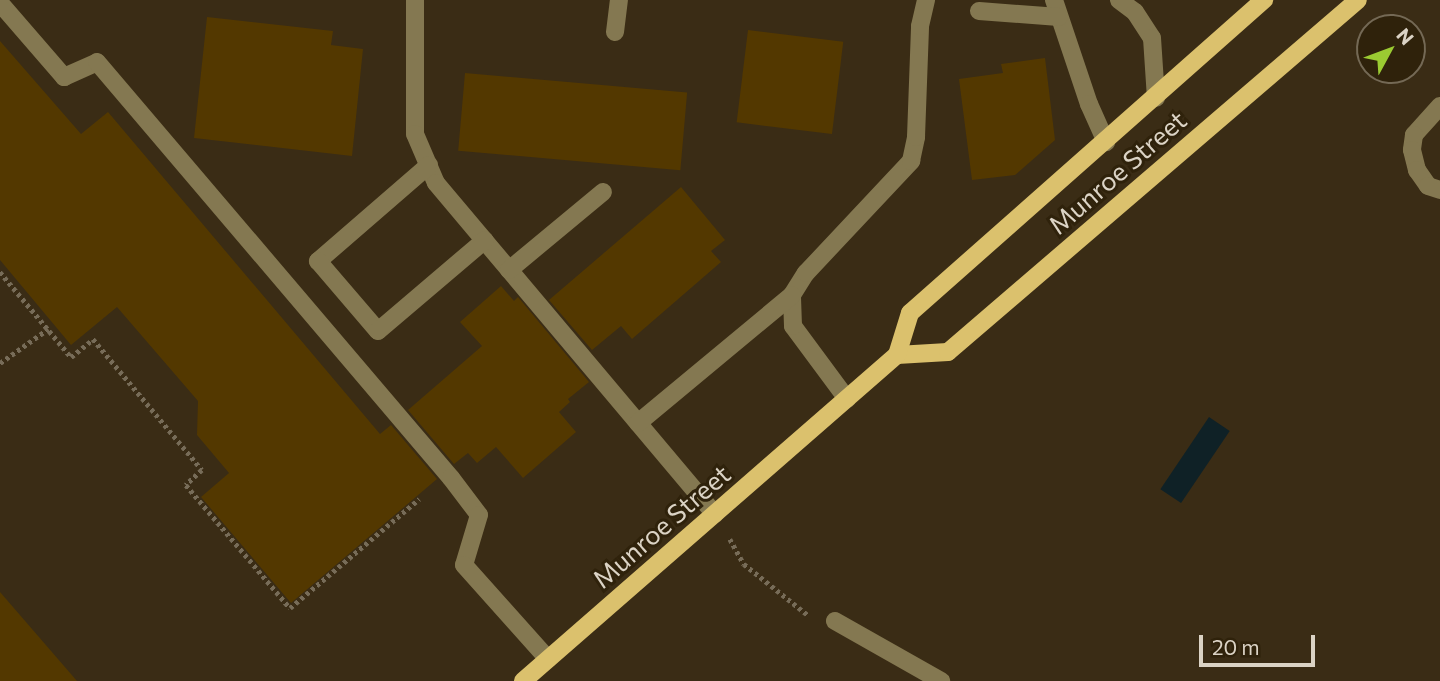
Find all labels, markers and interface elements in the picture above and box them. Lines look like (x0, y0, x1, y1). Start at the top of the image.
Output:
north arrow (1356, 14, 1426, 84)
text: N (1392, 23, 1419, 49)
street label: Munroe Street (1042, 104, 1192, 240)
street label: Munroe Street (586, 458, 736, 594)
scale bar (1202, 622, 1318, 666)
text: 20 m (1212, 634, 1260, 659)

